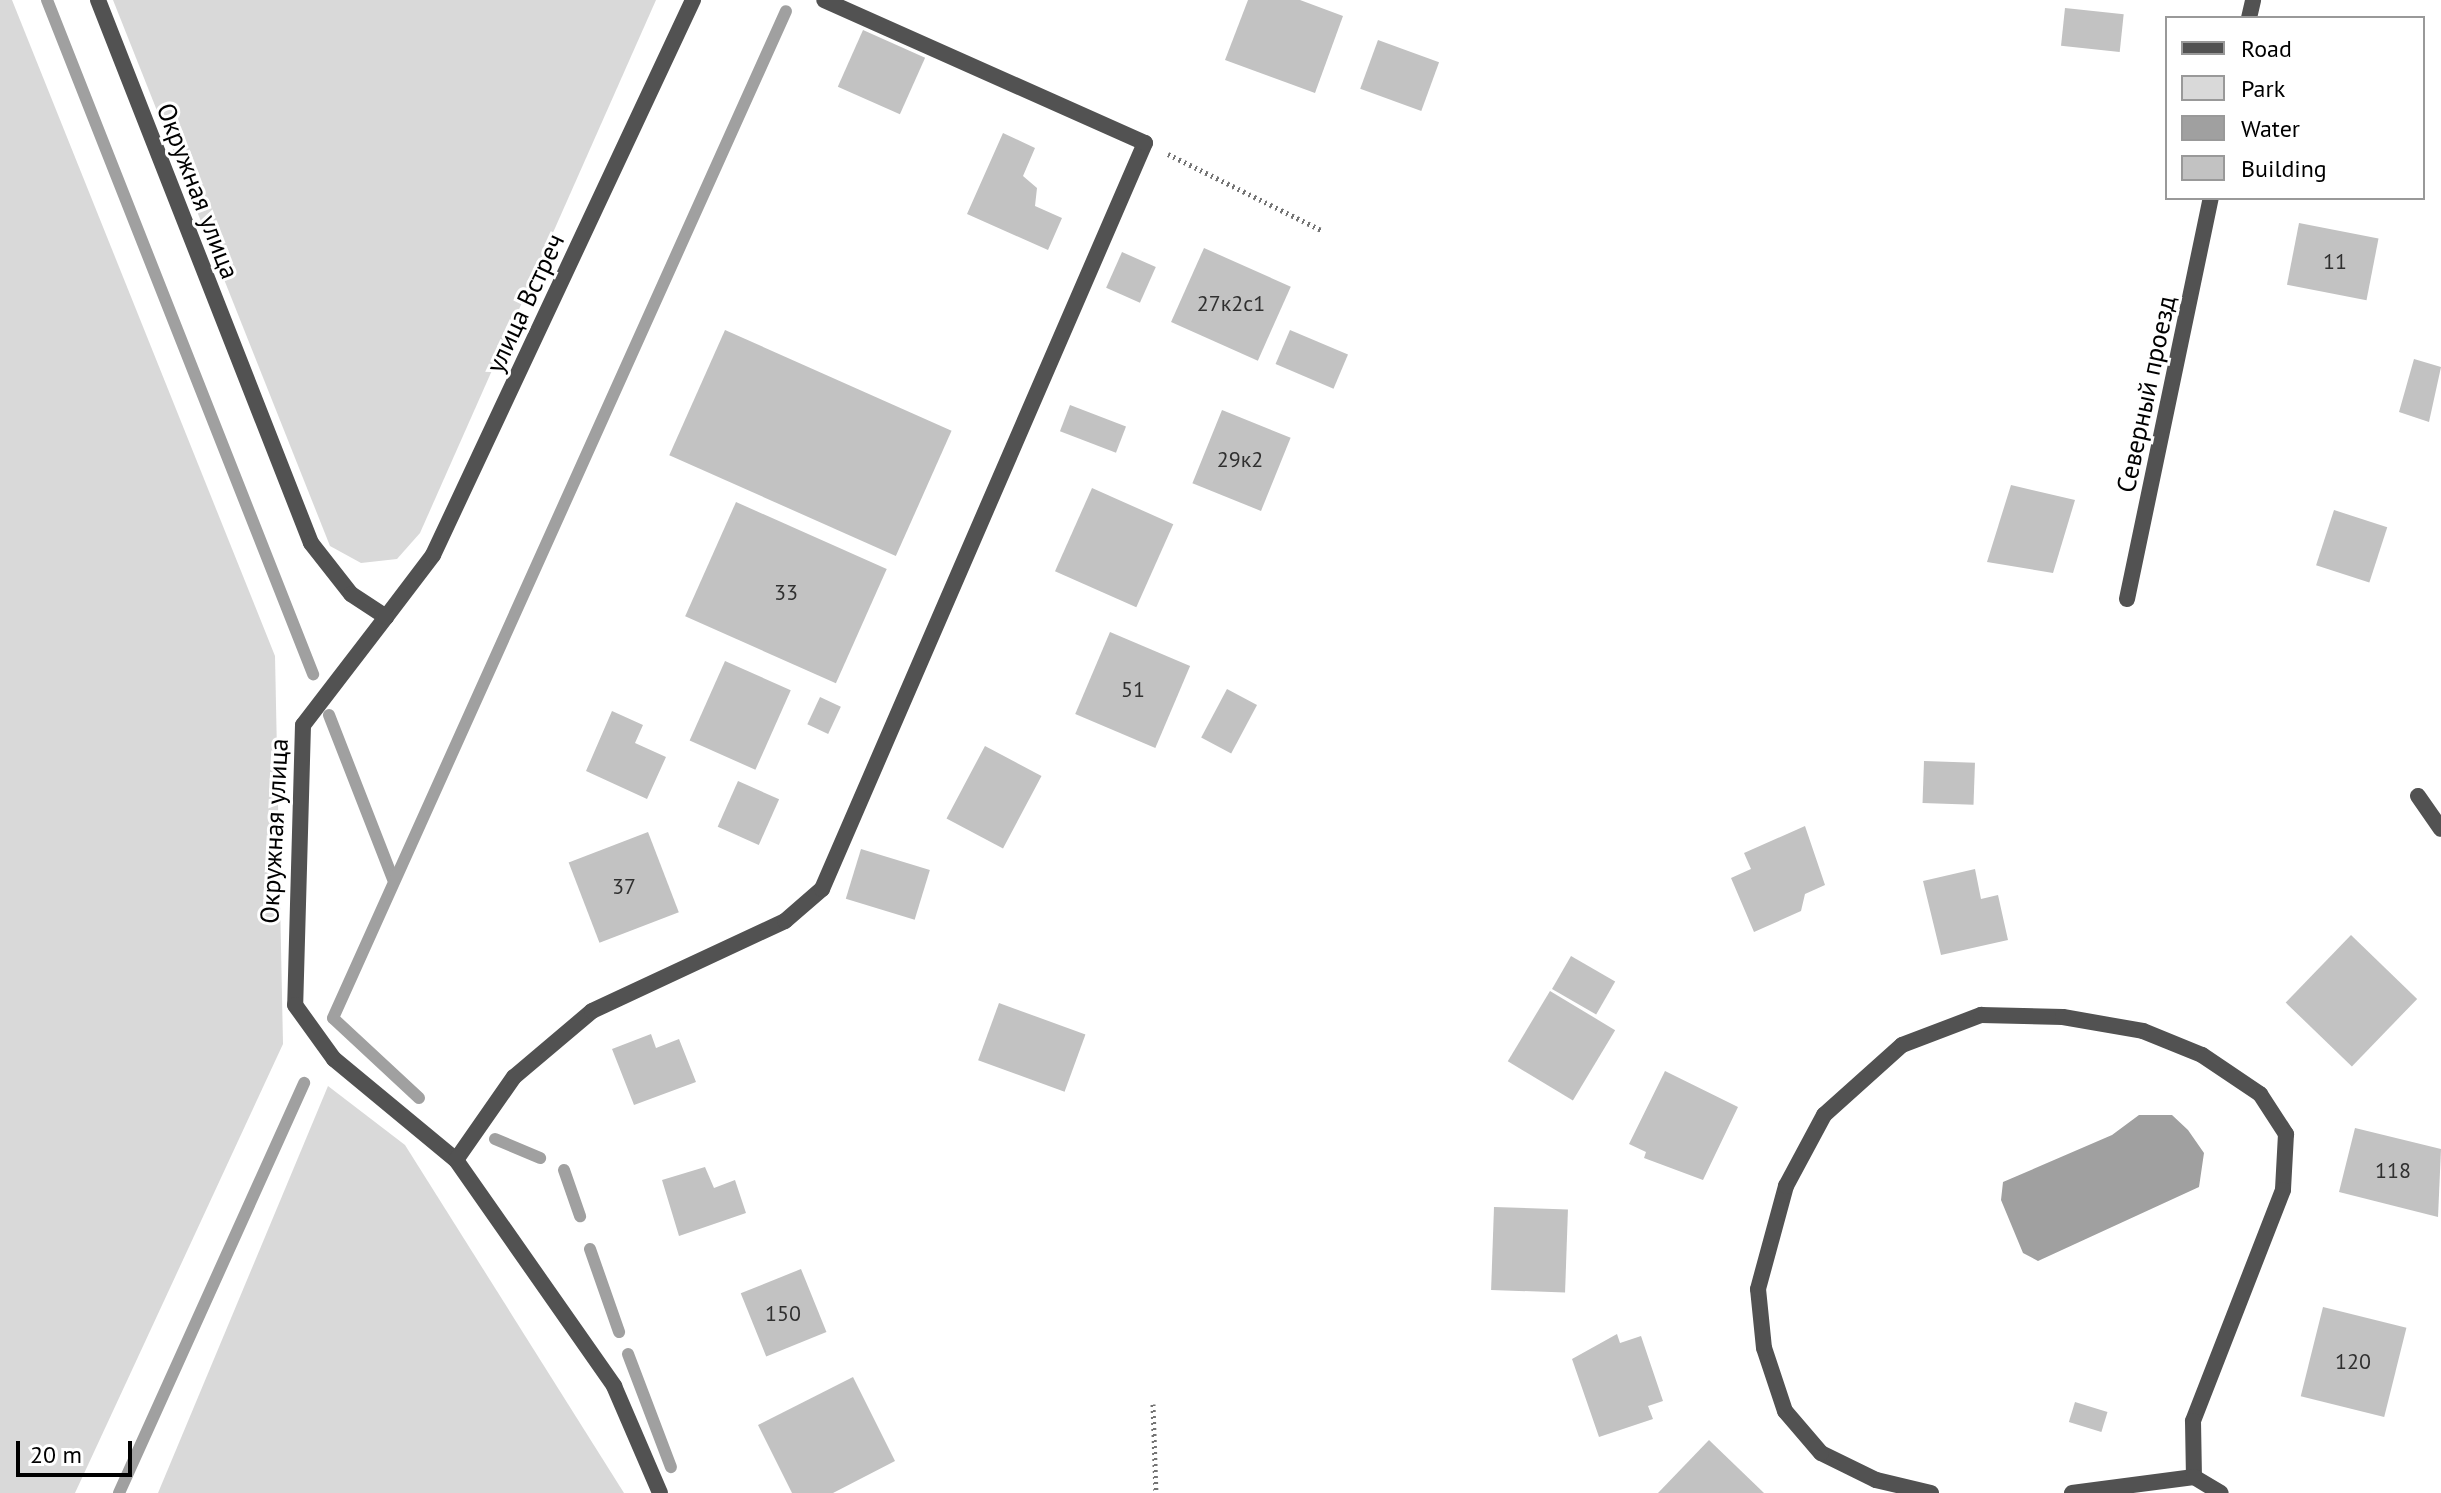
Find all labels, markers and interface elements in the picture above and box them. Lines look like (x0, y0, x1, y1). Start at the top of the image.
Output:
legend (2165, 16, 2425, 200)
text: Road (2241, 33, 2292, 64)
text: Park (2241, 73, 2285, 104)
street label: Окружная улица (150, 99, 246, 283)
text: Water (2241, 113, 2300, 144)
text: Building (2241, 153, 2327, 184)
street label: улица Встреч (479, 228, 571, 378)
house number: 11 (2323, 249, 2347, 275)
house number: 27к2с1 (1197, 291, 1265, 317)
street label: Северный проезд (2110, 293, 2182, 495)
house number: 29к2 (1217, 447, 1263, 473)
house number: 33 (774, 580, 798, 606)
house number: 51 (1121, 677, 1145, 703)
street label: Окружная улица (254, 738, 294, 924)
house number: 37 (612, 874, 636, 900)
house number: 118 (2375, 1158, 2411, 1184)
house number: 150 (765, 1301, 801, 1327)
house number: 120 (2335, 1349, 2371, 1375)
scale bar (20, 1425, 136, 1475)
text: 20 m (30, 1439, 82, 1470)

